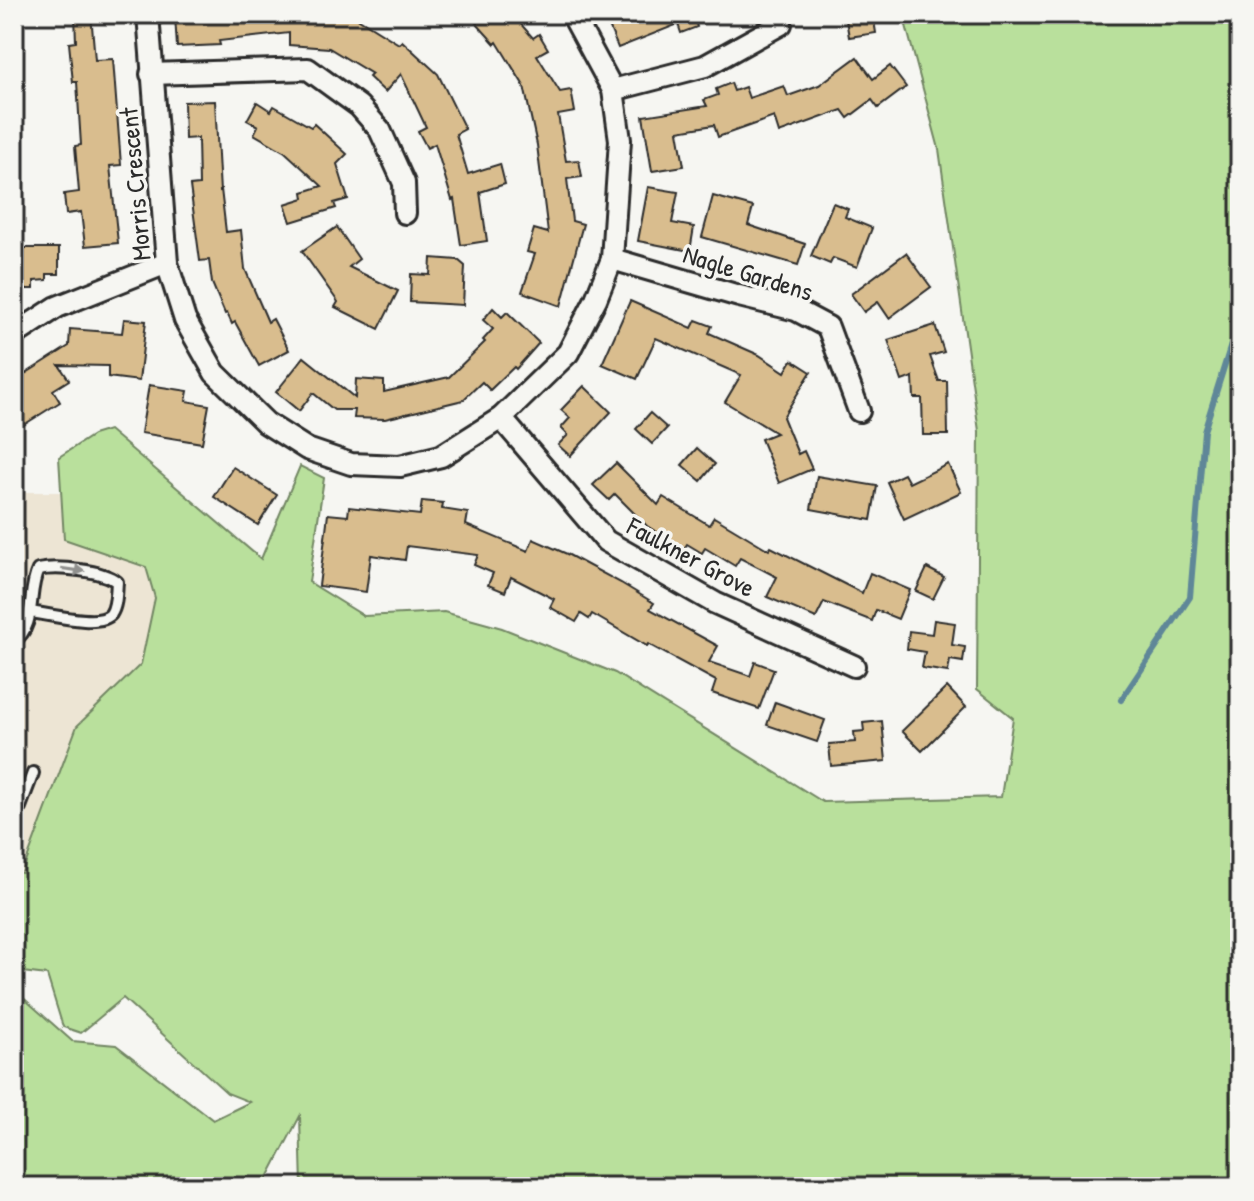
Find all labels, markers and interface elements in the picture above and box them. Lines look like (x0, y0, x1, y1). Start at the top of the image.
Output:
street label: Morris Crescent (110, 105, 159, 262)
street label: Nagle Gardens (679, 236, 817, 309)
street label: Faulkner Grove (620, 508, 761, 605)
one-way arrow (60, 564, 85, 577)

